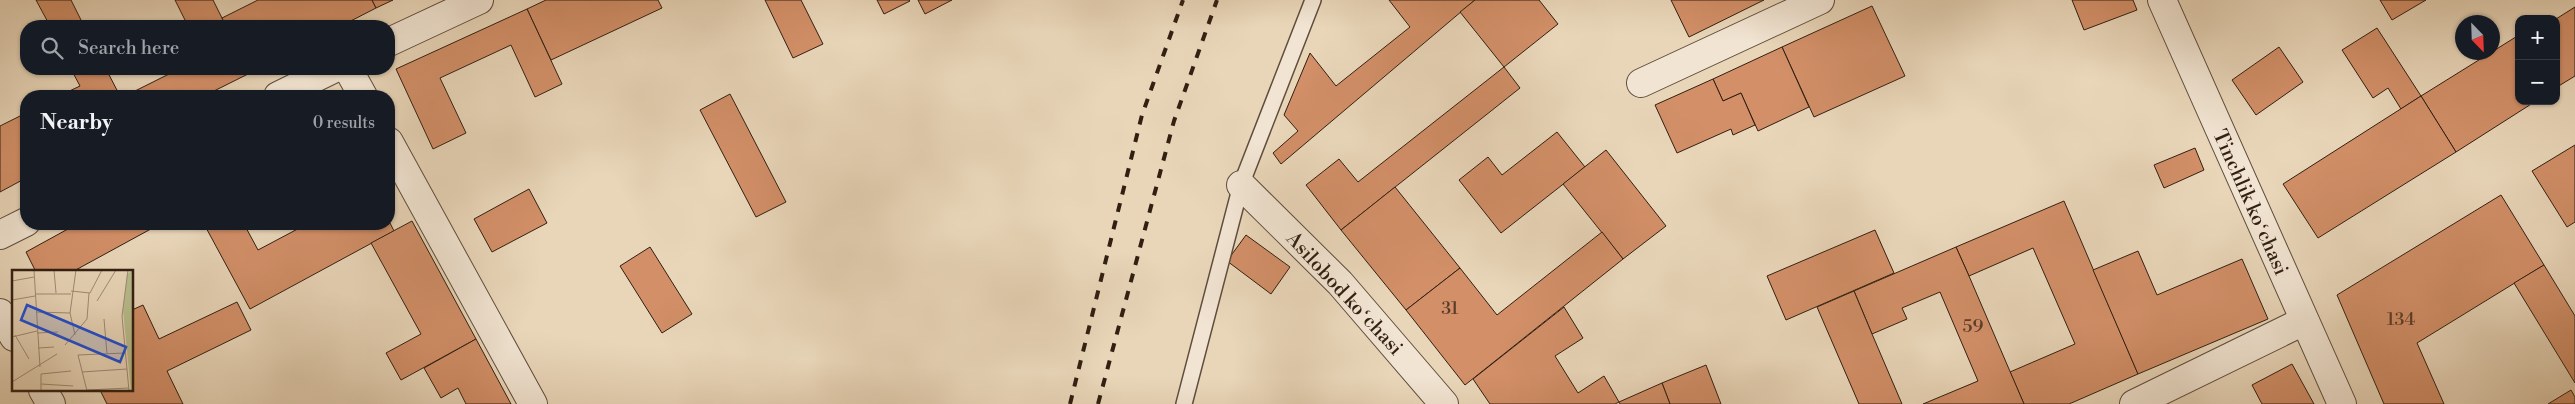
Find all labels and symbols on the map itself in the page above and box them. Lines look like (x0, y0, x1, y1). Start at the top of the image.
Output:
north arrow (2455, 15, 2500, 60)
street label: Tinchlik koʻchasi (2206, 126, 2293, 280)
street label: Asilobod koʻchasi (1280, 226, 1408, 361)
inset map (12, 270, 134, 392)
house number: 31 (1441, 297, 1459, 320)
house number: 134 (2387, 308, 2416, 331)
house number: 59 (1963, 315, 1984, 338)

